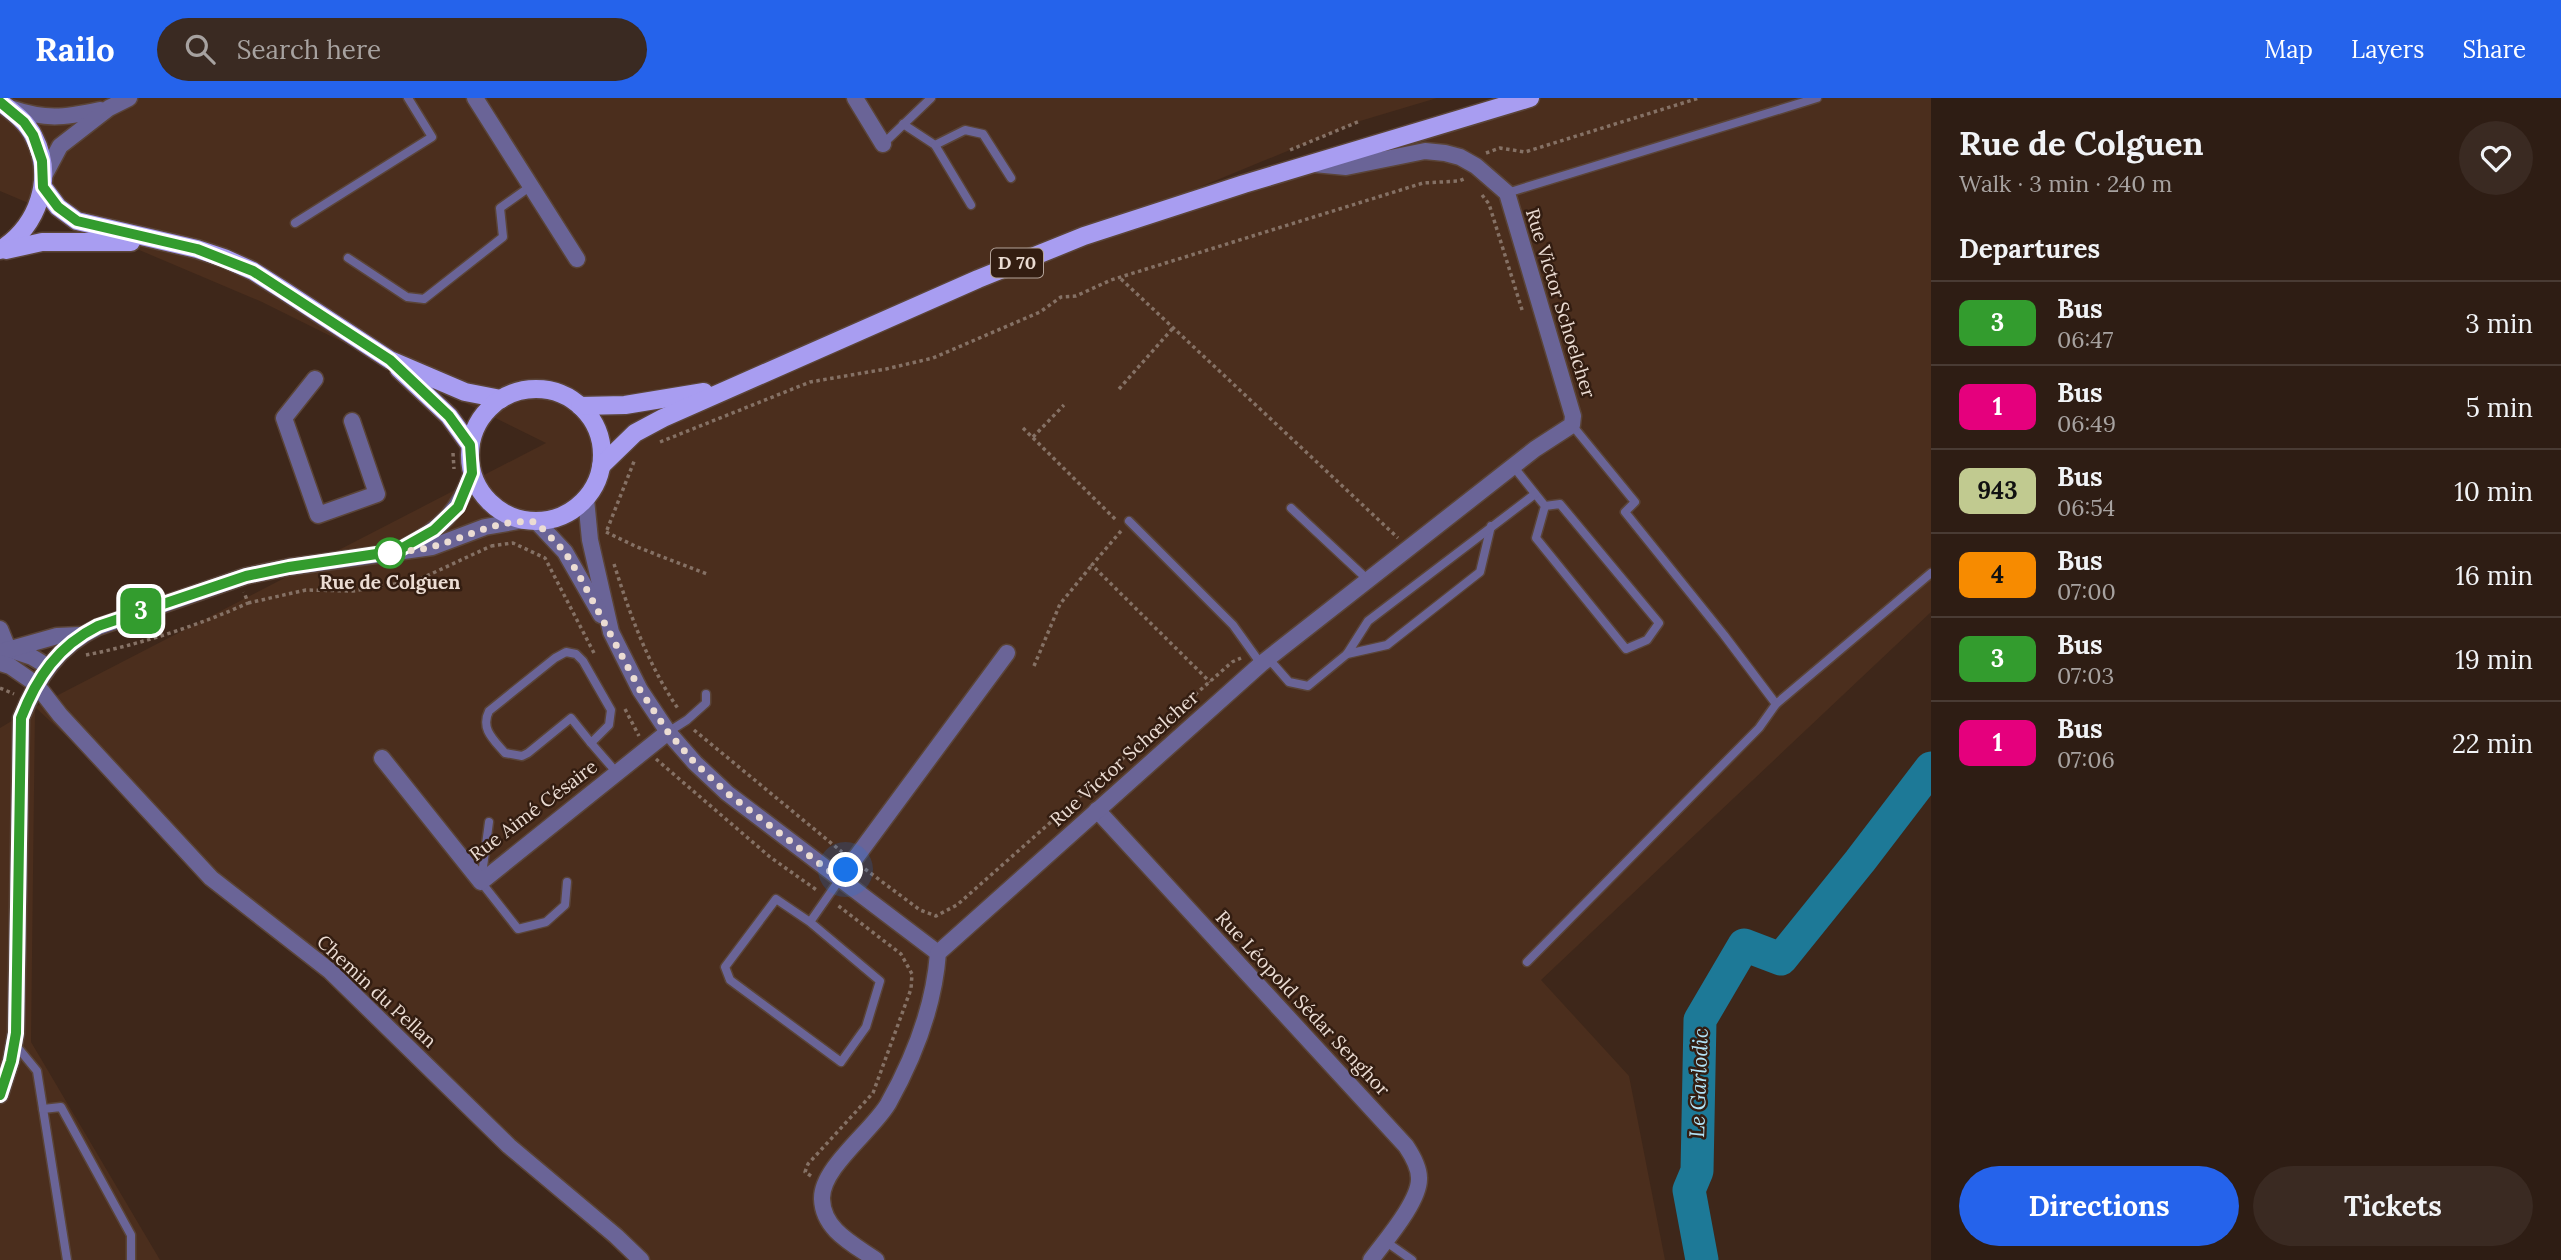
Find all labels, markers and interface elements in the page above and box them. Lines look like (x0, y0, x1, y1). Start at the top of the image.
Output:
search box (157, 18, 647, 81)
text: Railo (35, 28, 115, 70)
icon: search (181, 30, 219, 68)
text: Search here (237, 33, 381, 66)
text: Map (2264, 34, 2313, 65)
text: Layers (2351, 34, 2424, 65)
text: Share (2462, 34, 2526, 65)
button: heart (2459, 121, 2533, 195)
text: Rue de Colguen (1959, 122, 2204, 164)
text: Walk · 3 min · 240 m (1959, 169, 2172, 198)
street label: Rue Victor Schoelcher (1521, 205, 1601, 401)
text: Departures (1959, 232, 2100, 265)
road number: D 70 (991, 248, 1043, 278)
text: Bus (2057, 292, 2103, 325)
text: 3 (1991, 307, 2004, 338)
text: 3 min (2465, 307, 2533, 340)
text: 06:47 (2057, 325, 2113, 354)
text: Bus (2057, 376, 2103, 409)
text: 1 (1993, 391, 2002, 422)
text: 5 min (2466, 391, 2533, 424)
text: 06:49 (2057, 409, 2116, 438)
text: Bus (2057, 460, 2103, 493)
text: 943 (1977, 475, 2018, 506)
text: 10 min (2454, 475, 2533, 508)
text: 06:54 (2057, 493, 2115, 522)
marker: Rue de Colguen (375, 538, 405, 568)
text: Bus (2057, 544, 2103, 577)
text: 4 (1991, 559, 2004, 590)
text: 16 min (2455, 559, 2533, 592)
place label: Rue de Colguen (320, 570, 460, 594)
text: 07:00 (2057, 577, 2116, 606)
line badge: 3 (118, 588, 164, 634)
text: 3 (134, 595, 148, 626)
text: Bus (2057, 628, 2103, 661)
text: 3 (1991, 643, 2004, 674)
text: 19 min (2455, 643, 2533, 676)
text: 07:03 (2057, 661, 2114, 690)
street label: Rue Victor Schœlcher (1045, 684, 1204, 831)
text: Bus (2057, 712, 2103, 745)
text: 1 (1993, 727, 2002, 758)
text: 22 min (2452, 727, 2533, 760)
text: 07:06 (2057, 745, 2115, 774)
street label: Rue Aimé Césaire (464, 754, 602, 866)
your location (828, 852, 863, 887)
street label: Rue Léopold Sédar Senghor (1211, 905, 1396, 1101)
street label: Chemin du Pellan (312, 929, 442, 1053)
water label: Le Garlodic (1683, 1028, 1714, 1138)
button: Directions (1959, 1166, 2239, 1246)
button: Tickets (2253, 1166, 2533, 1246)

